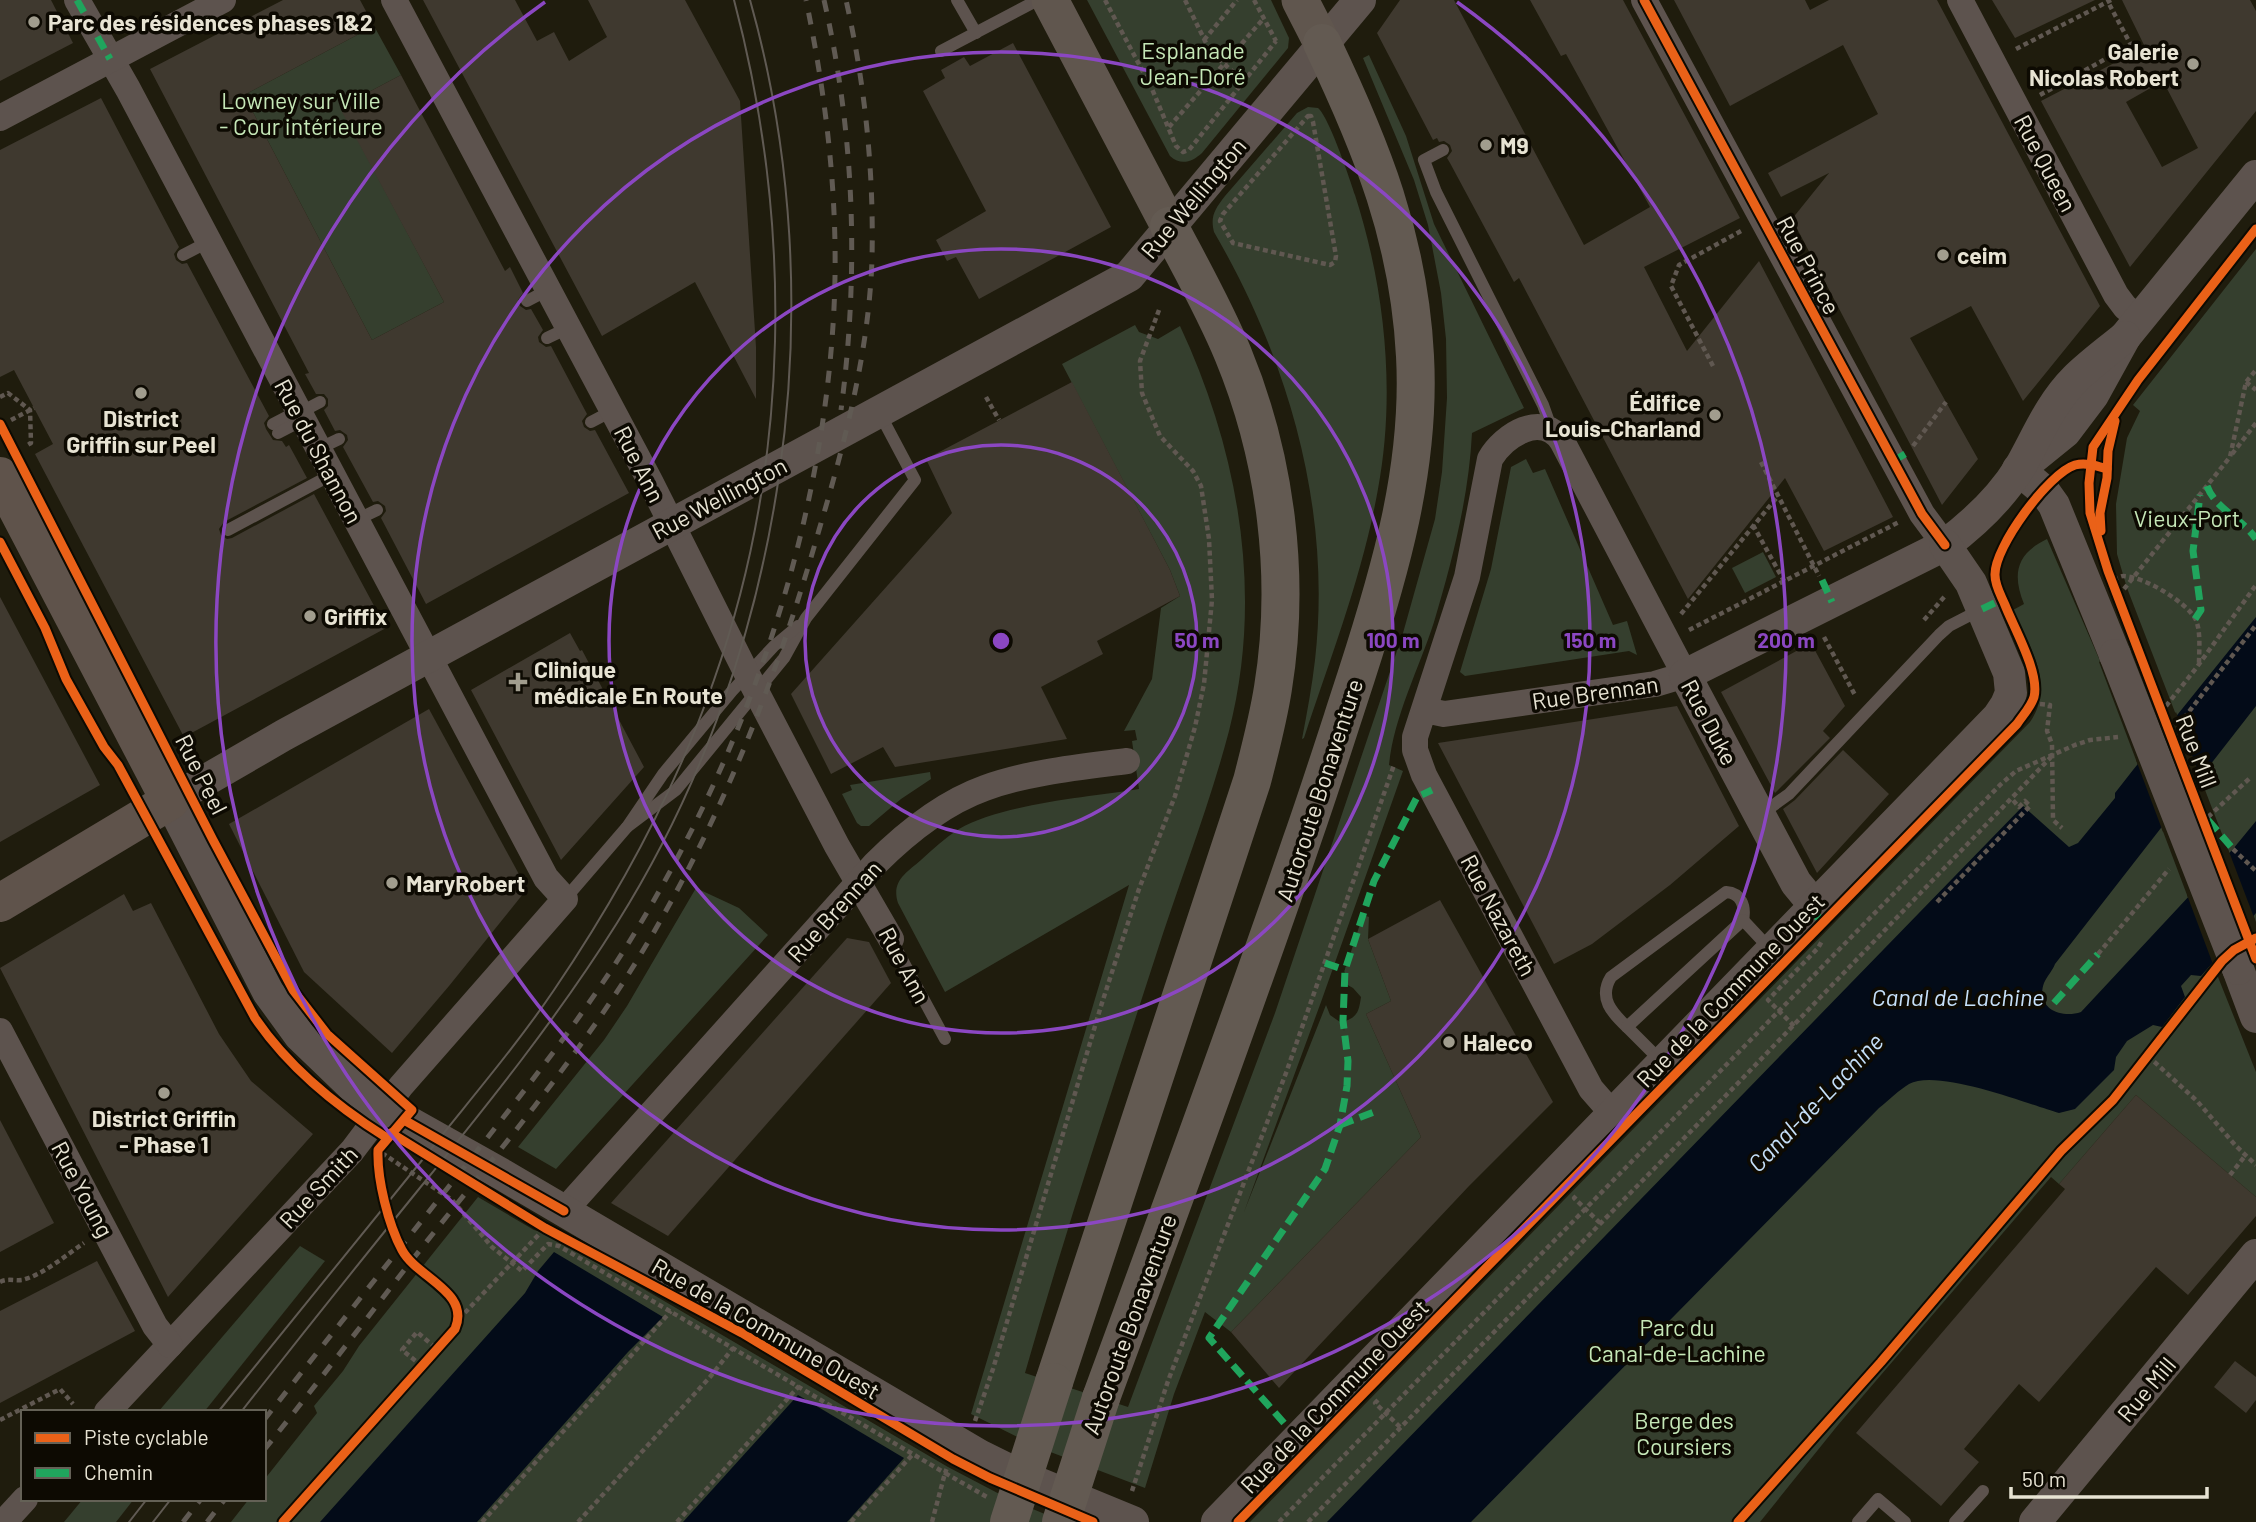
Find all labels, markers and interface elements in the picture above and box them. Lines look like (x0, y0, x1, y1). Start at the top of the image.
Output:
place label: Parc des résidences phases 1&2 (48, 8, 373, 36)
marker: Parc des résidences phases 1&2 (26, 14, 42, 30)
park label: Esplanade Jean-Doré (1140, 36, 1246, 90)
place label: Galerie Nicolas Robert (2029, 37, 2179, 91)
marker: Galerie Nicolas Robert (2185, 56, 2201, 72)
park label: Lowney sur Ville - Cour intérieure (219, 86, 383, 140)
street label: Rue Queen (2009, 110, 2083, 216)
place label: M9 (1500, 131, 1529, 159)
street label: Rue Wellington (1134, 132, 1252, 264)
marker: M9 (1478, 137, 1494, 153)
street label: Rue Prince (1771, 211, 1847, 319)
place label: ceim (1957, 241, 2007, 269)
marker: ceim (1935, 247, 1951, 263)
street label: Rue du Shannon (269, 374, 369, 528)
marker: District Griffin sur Peel (133, 385, 149, 401)
place label: Édifice Louis-Charland (1545, 388, 1701, 442)
place label: District Griffin sur Peel (66, 404, 216, 458)
marker: Édifice Louis-Charland (1707, 407, 1723, 423)
street label: Rue Ann (609, 421, 671, 507)
street label: Rue Wellington (647, 451, 791, 545)
park label: Vieux-Port (2134, 504, 2240, 532)
place label: Griffix (324, 602, 387, 630)
marker: Griffix (302, 608, 318, 624)
text: 50 m (1174, 627, 1220, 652)
text: 100 m (1366, 627, 1420, 652)
text: 150 m (1564, 627, 1616, 652)
text: 200 m (1757, 627, 1815, 652)
centre of rings (989, 629, 1013, 653)
place label: Clinique médicale En Route (534, 655, 723, 709)
street label: Rue Brennan (1530, 669, 1660, 715)
marker: Clinique médicale En Route (508, 672, 528, 692)
street label: Rue Duke (1676, 674, 1744, 770)
street label: Autoroute Bonaventure (1270, 675, 1368, 905)
street label: Rue Mill (2170, 710, 2224, 792)
street label: Rue Peel (170, 729, 234, 819)
street label: Rue Nazareth (1455, 849, 1543, 981)
street label: Rue Brennan (781, 854, 887, 968)
place label: MaryRobert (406, 869, 525, 897)
marker: MaryRobert (384, 875, 400, 891)
street label: Rue de la Commune Ouest (1630, 887, 1830, 1093)
street label: Rue Ann (873, 922, 937, 1008)
water label: Canal de Lachine (1872, 982, 2044, 1011)
water label: Canal-de-Lachine (1741, 1026, 1889, 1178)
place label: Haleco (1463, 1028, 1533, 1056)
marker: Haleco (1441, 1034, 1457, 1050)
marker: District Griffin - Phase 1 (156, 1085, 172, 1101)
place label: District Griffin - Phase 1 (92, 1104, 236, 1158)
street label: Rue Young (46, 1136, 120, 1242)
street label: Rue Smith (273, 1140, 363, 1234)
street label: Autoroute Bonaventure (1076, 1210, 1182, 1438)
street label: Rue de la Commune Ouest (647, 1251, 885, 1405)
street label: Rue de la Commune Ouest (1234, 1293, 1434, 1499)
park label: Parc du Canal-de-Lachine (1588, 1313, 1766, 1367)
street label: Rue Mill (2111, 1351, 2181, 1427)
park label: Berge des Coursiers (1634, 1406, 1734, 1460)
legend (21, 1410, 266, 1501)
text: Piste cyclable (84, 1424, 209, 1449)
scale bar (2011, 1456, 2207, 1500)
text: Chemin (84, 1459, 153, 1484)
text: 50 m (2022, 1466, 2066, 1491)

